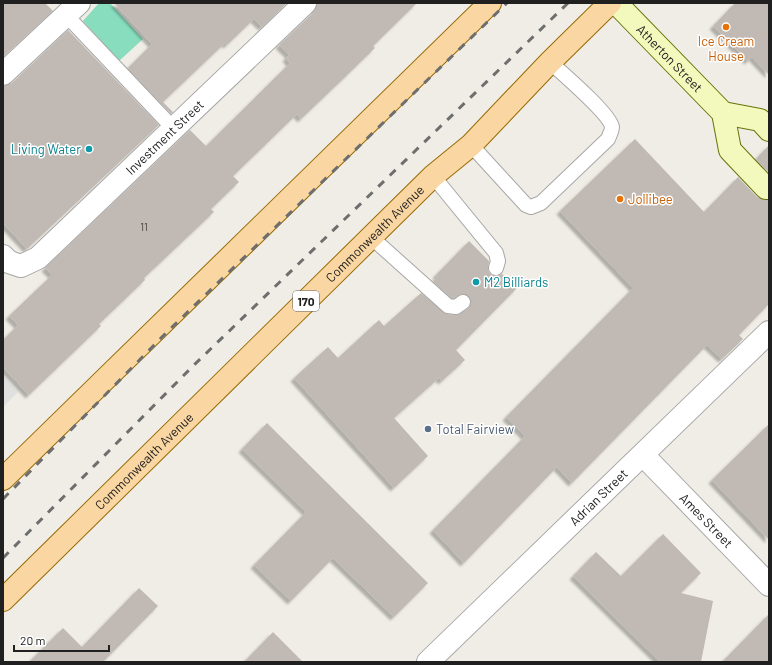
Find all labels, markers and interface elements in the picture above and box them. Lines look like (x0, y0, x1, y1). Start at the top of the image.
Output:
street label: Atherton Street (633, 21, 706, 95)
marker: Ice Cream House (721, 22, 731, 32)
place label: Ice Cream House (698, 33, 754, 64)
street label: Investment Street (122, 96, 207, 178)
place label: Living Water (11, 141, 81, 157)
marker: Living Water (84, 144, 94, 154)
street label: Commonwealth Avenue (322, 181, 427, 285)
place label: Jollibee (628, 191, 673, 207)
marker: Jollibee (615, 194, 625, 204)
house number: 11 (140, 220, 148, 233)
place label: M2 Billiards (484, 274, 548, 290)
marker: M2 Billiards (471, 277, 481, 287)
road number: 170 (293, 291, 319, 311)
street label: Commonwealth Avenue (91, 409, 197, 513)
place label: Total Fairview (436, 421, 514, 437)
marker: Total Fairview (423, 424, 433, 434)
street label: Adrian Street (566, 465, 631, 529)
street label: Ames Street (676, 490, 736, 551)
scale bar (14, 627, 109, 653)
text: 20 m (20, 633, 46, 647)

